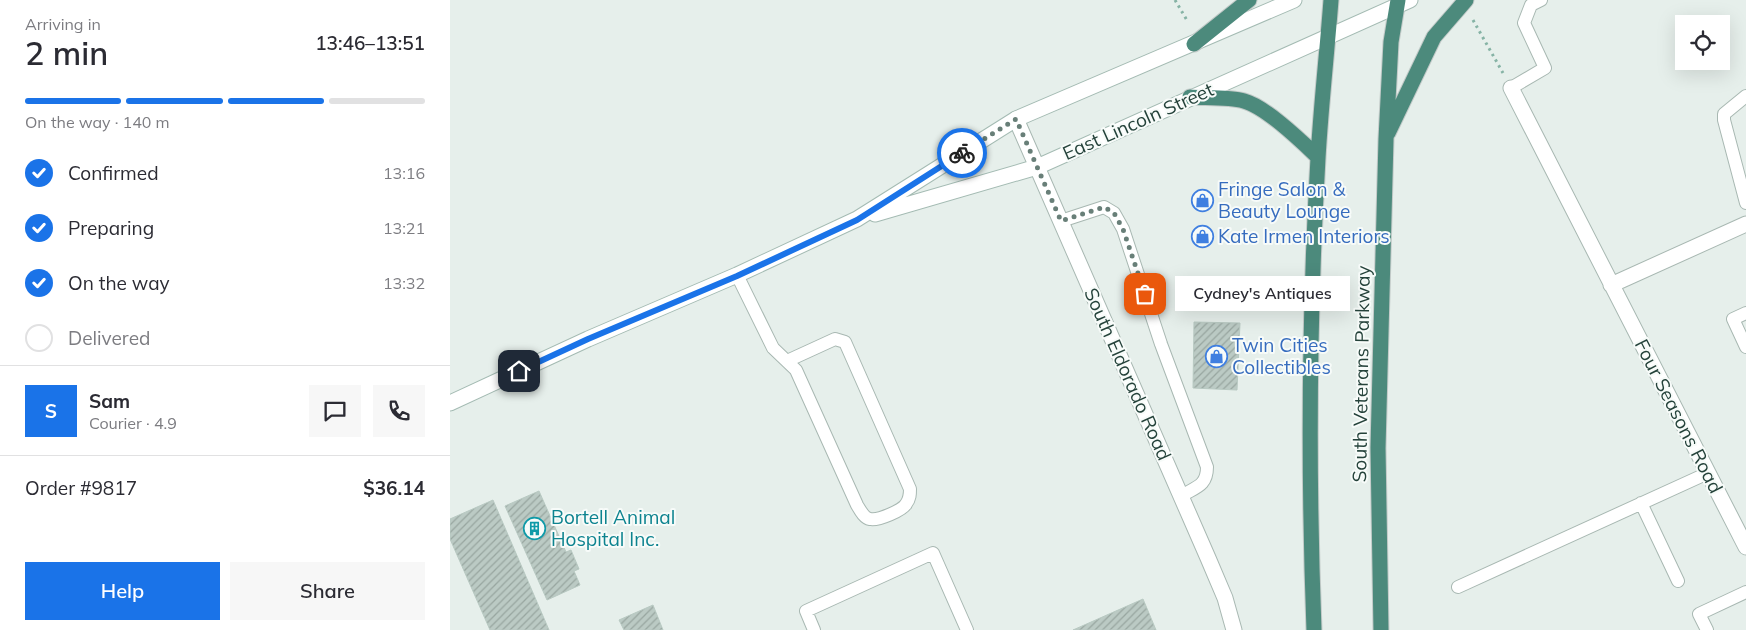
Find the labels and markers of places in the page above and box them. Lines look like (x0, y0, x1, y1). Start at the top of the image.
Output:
place label: Fringe Salon & Beauty Lounge (1218, 177, 1350, 223)
shop icon: Fringe Salon & Beauty Lounge (1190, 188, 1214, 212)
shop icon: Kate Irmen Interiors (1190, 224, 1214, 248)
place label: Kate Irmen Interiors (1218, 224, 1390, 248)
pin (1124, 273, 1166, 315)
callout: Cydney's Antiques (1175, 276, 1350, 312)
place label: Twin Cities Collectibles (1232, 333, 1331, 379)
shop icon: Twin Cities Collectibles (1204, 344, 1228, 368)
pin (498, 350, 540, 392)
place label: Bortell Animal Hospital Inc. (551, 505, 675, 551)
building icon: Bortell Animal Hospital Inc. (523, 516, 547, 540)

